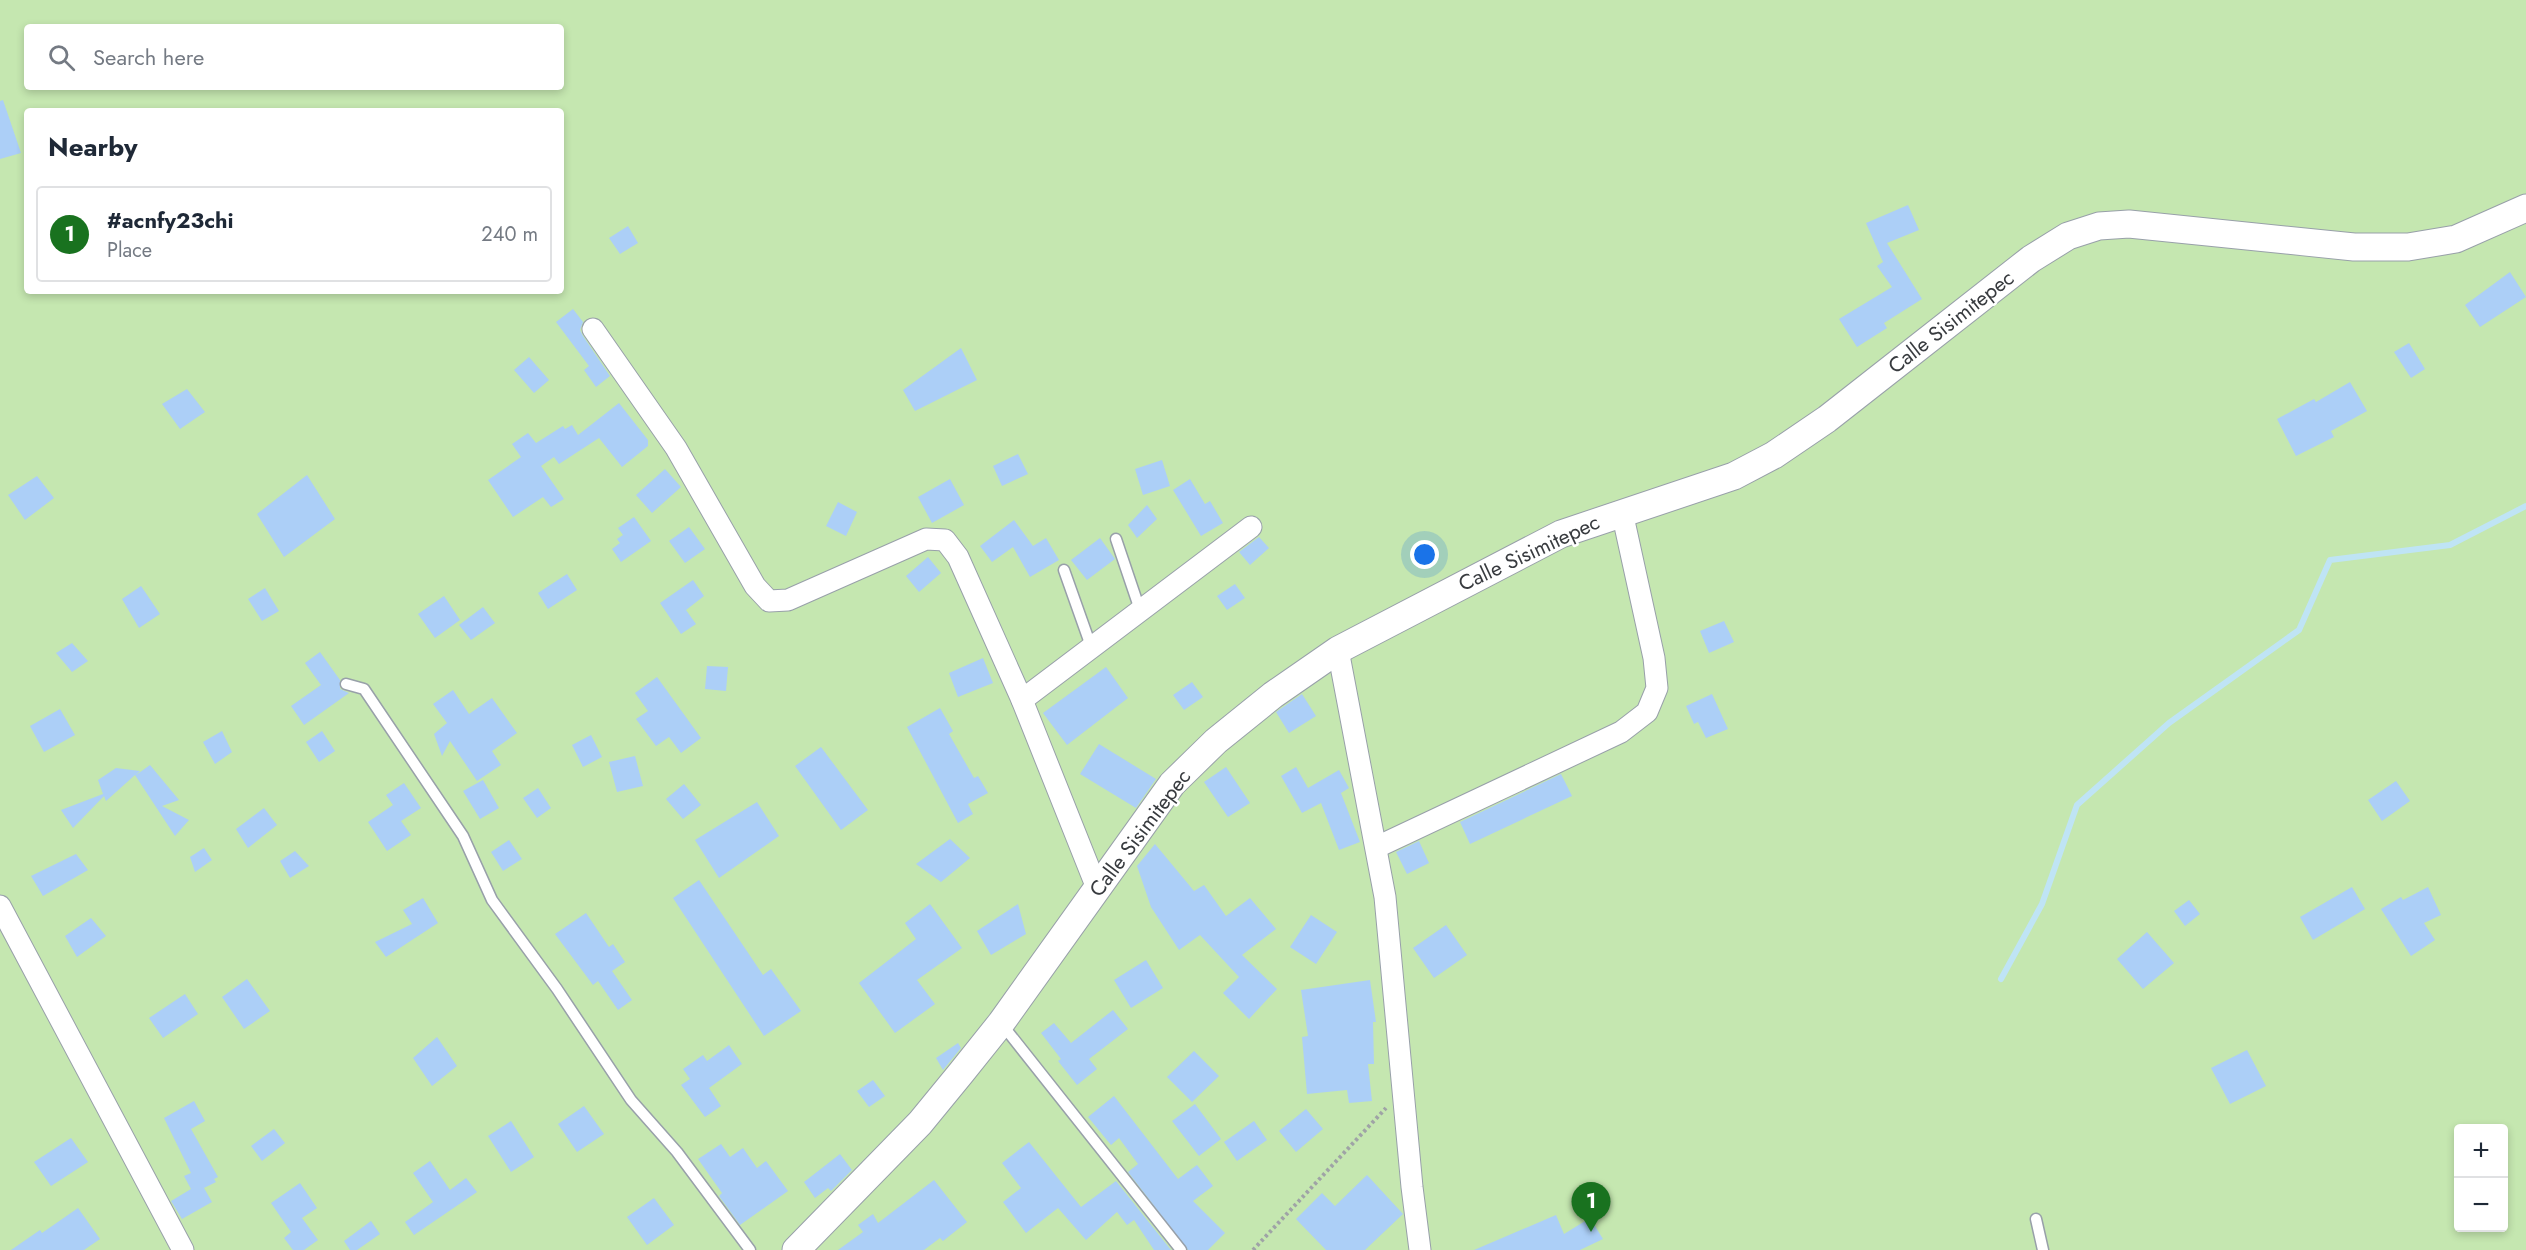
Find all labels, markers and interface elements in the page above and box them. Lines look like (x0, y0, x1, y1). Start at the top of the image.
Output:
search box (24, 24, 564, 90)
icon: search (45, 41, 78, 74)
text: Search here (93, 41, 204, 73)
text: Nearby (48, 128, 137, 166)
text: #acnfy23chi (107, 204, 234, 236)
text: 1 (64, 220, 75, 249)
text: 240 m (481, 220, 538, 249)
text: Place (107, 236, 152, 265)
street label: Calle Sisimitepec (1882, 263, 2020, 381)
street label: Calle Sisimitepec (1453, 507, 1605, 599)
your location (1410, 540, 1439, 569)
street label: Calle Sisimitepec (1082, 763, 1198, 903)
map controls (2454, 1124, 2508, 1232)
button: + (2454, 1124, 2508, 1178)
button: − (2454, 1178, 2508, 1232)
pin: 1 (1572, 1182, 1610, 1232)

